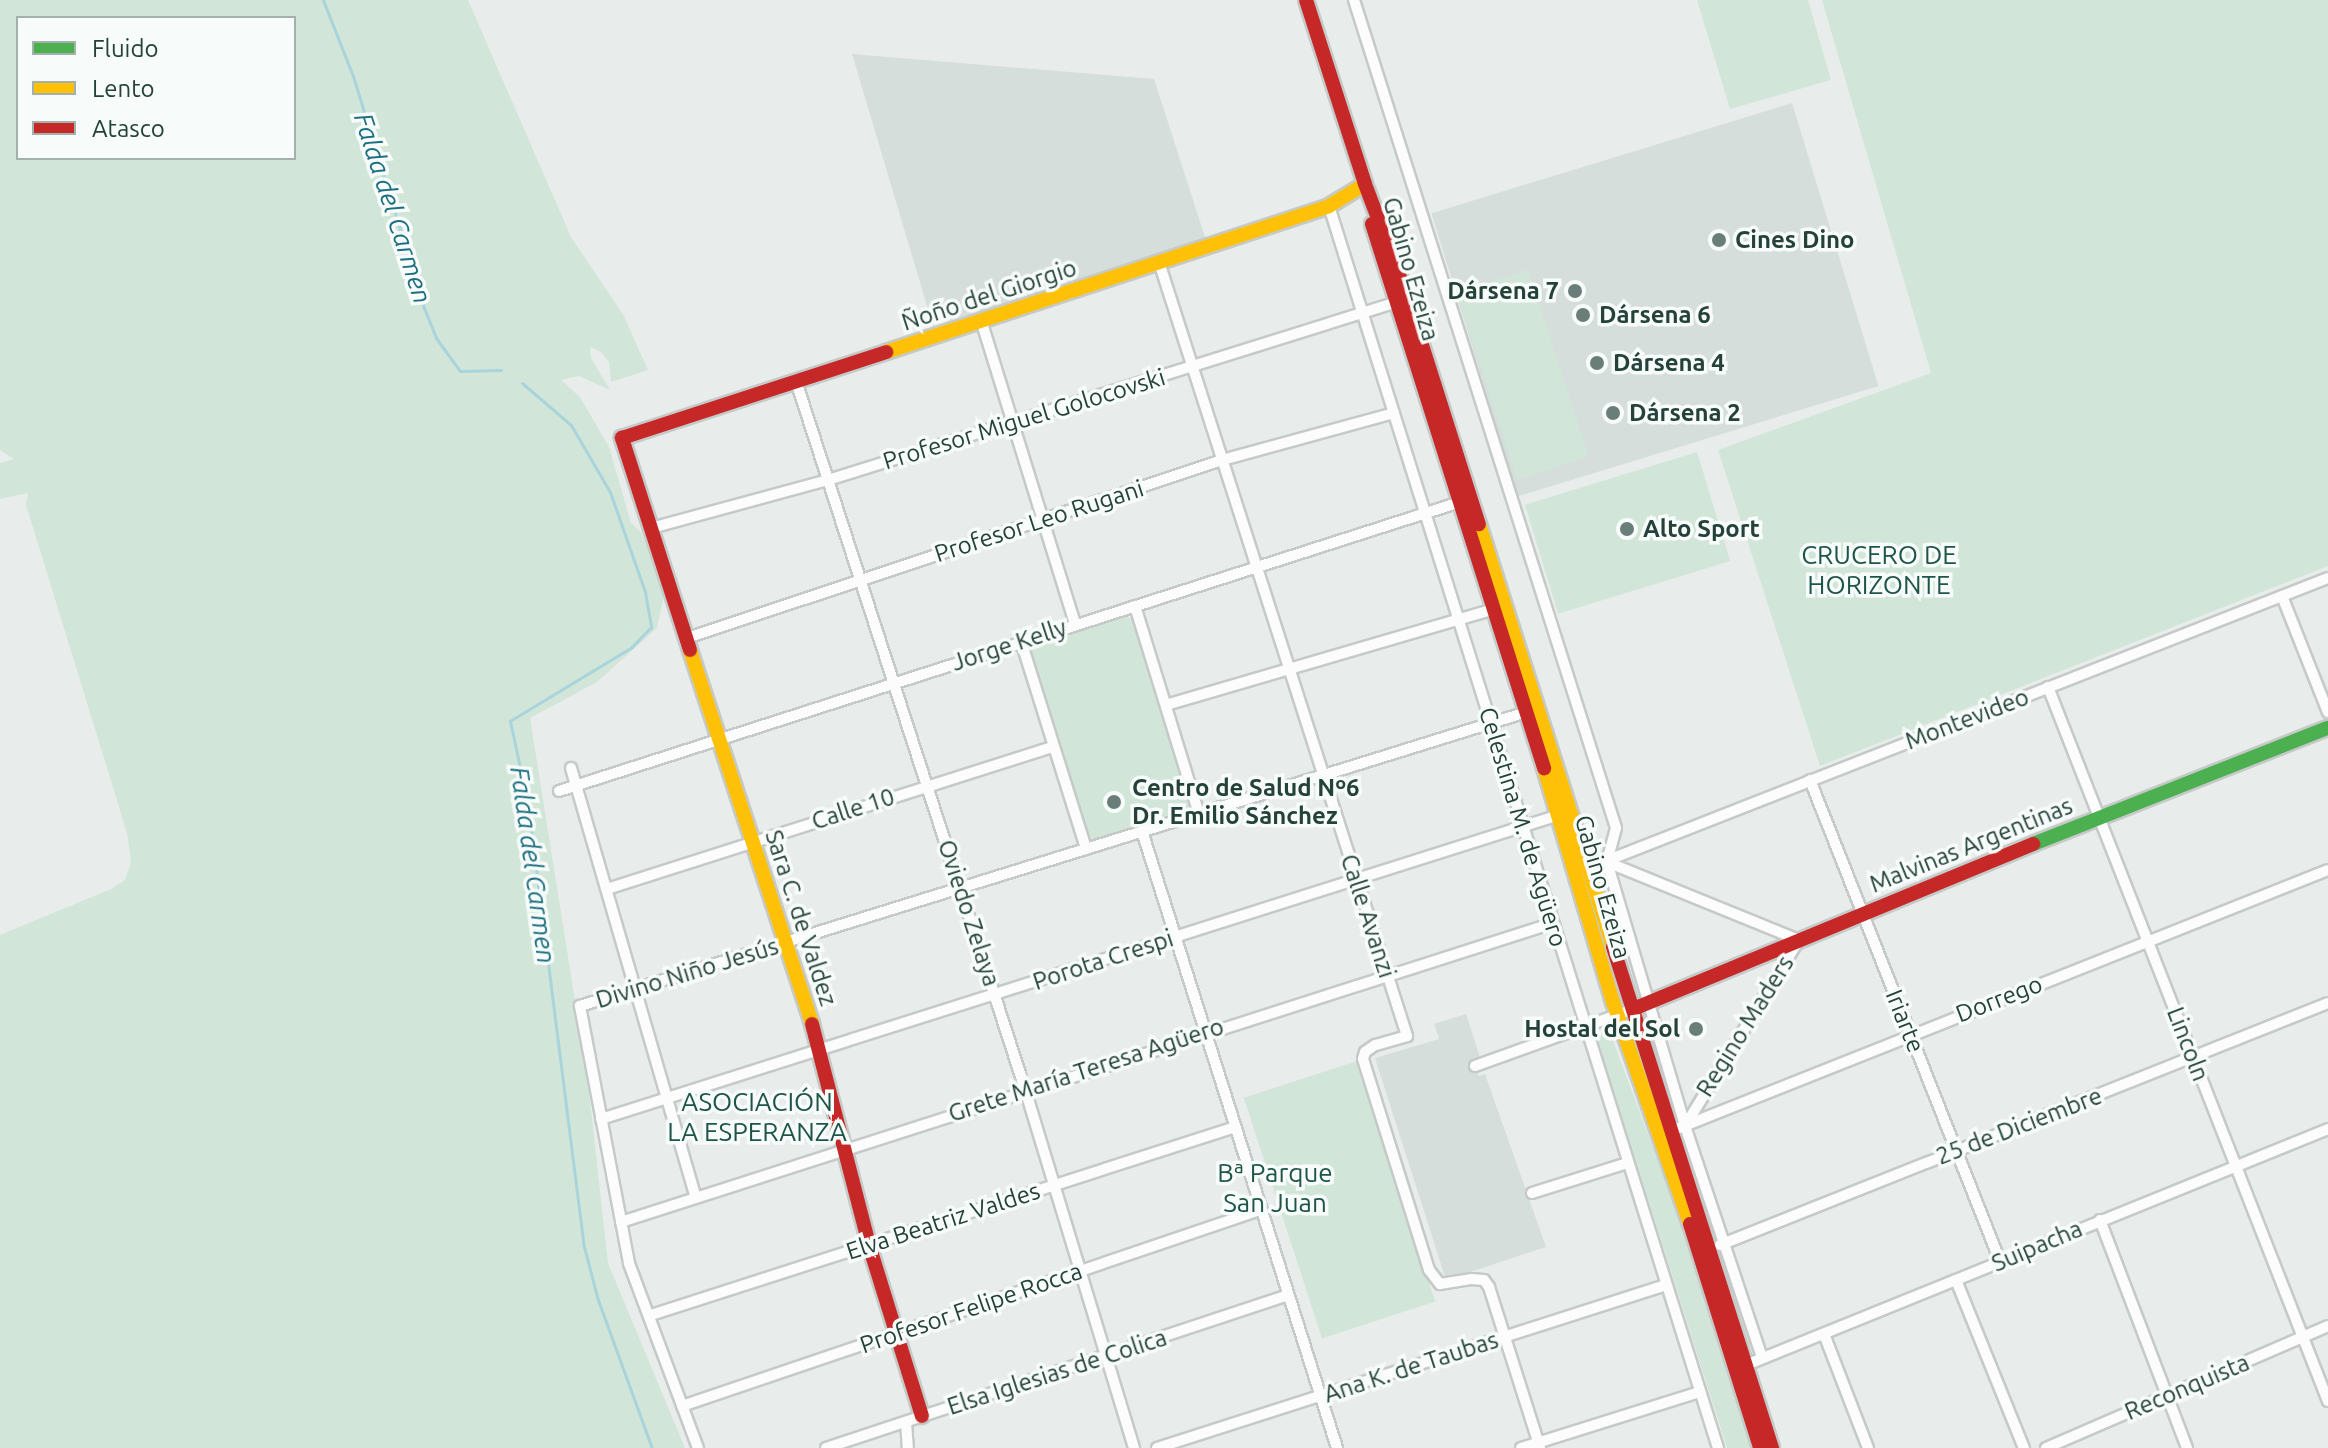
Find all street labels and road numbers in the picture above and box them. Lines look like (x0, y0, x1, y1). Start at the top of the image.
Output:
street label: Gabino Ezeiza (1377, 194, 1445, 344)
street label: Ñoño del Giorgio (898, 253, 1080, 337)
street label: Profesor Miguel Golocovski (879, 362, 1169, 476)
street label: Profesor Leo Rugani (931, 474, 1147, 568)
street label: Jorge Kelly (948, 613, 1070, 677)
street label: Montevideo (1901, 682, 2033, 756)
street label: Celestina M. de Agüero (1473, 704, 1573, 950)
street label: Calle 10 (808, 782, 898, 836)
street label: Malvinas Argentinas (1865, 791, 2077, 899)
street label: Gabino Ezeiza (1569, 812, 1637, 962)
street label: Sara C. de Valdez (759, 827, 843, 1009)
street label: Oviedo Zelaya (932, 836, 1006, 990)
street label: Calle Avanzi (1334, 851, 1402, 981)
street label: Porota Crespi (1029, 924, 1177, 996)
street label: Divino Niño Jesús (592, 932, 782, 1014)
street label: Regino Maders (1690, 950, 1800, 1102)
street label: Dorrego (1952, 969, 2046, 1029)
street label: Iriarte (1879, 985, 1931, 1057)
street label: Lincoln (2161, 1003, 2215, 1085)
street label: Grete María Teresa Agüero (945, 1012, 1227, 1128)
street label: 25 de Diciembre (1932, 1081, 2106, 1171)
street label: Elva Beatriz Valdes (842, 1176, 1044, 1266)
street label: Suipacha (1987, 1214, 2087, 1278)
street label: Profesor Felipe Rocca (856, 1256, 1086, 1360)
street label: Elsa Iglesias de Colica (944, 1323, 1170, 1421)
street label: Ana K. de Taubas (1320, 1325, 1502, 1409)
street label: Reconquista (2120, 1348, 2254, 1426)

